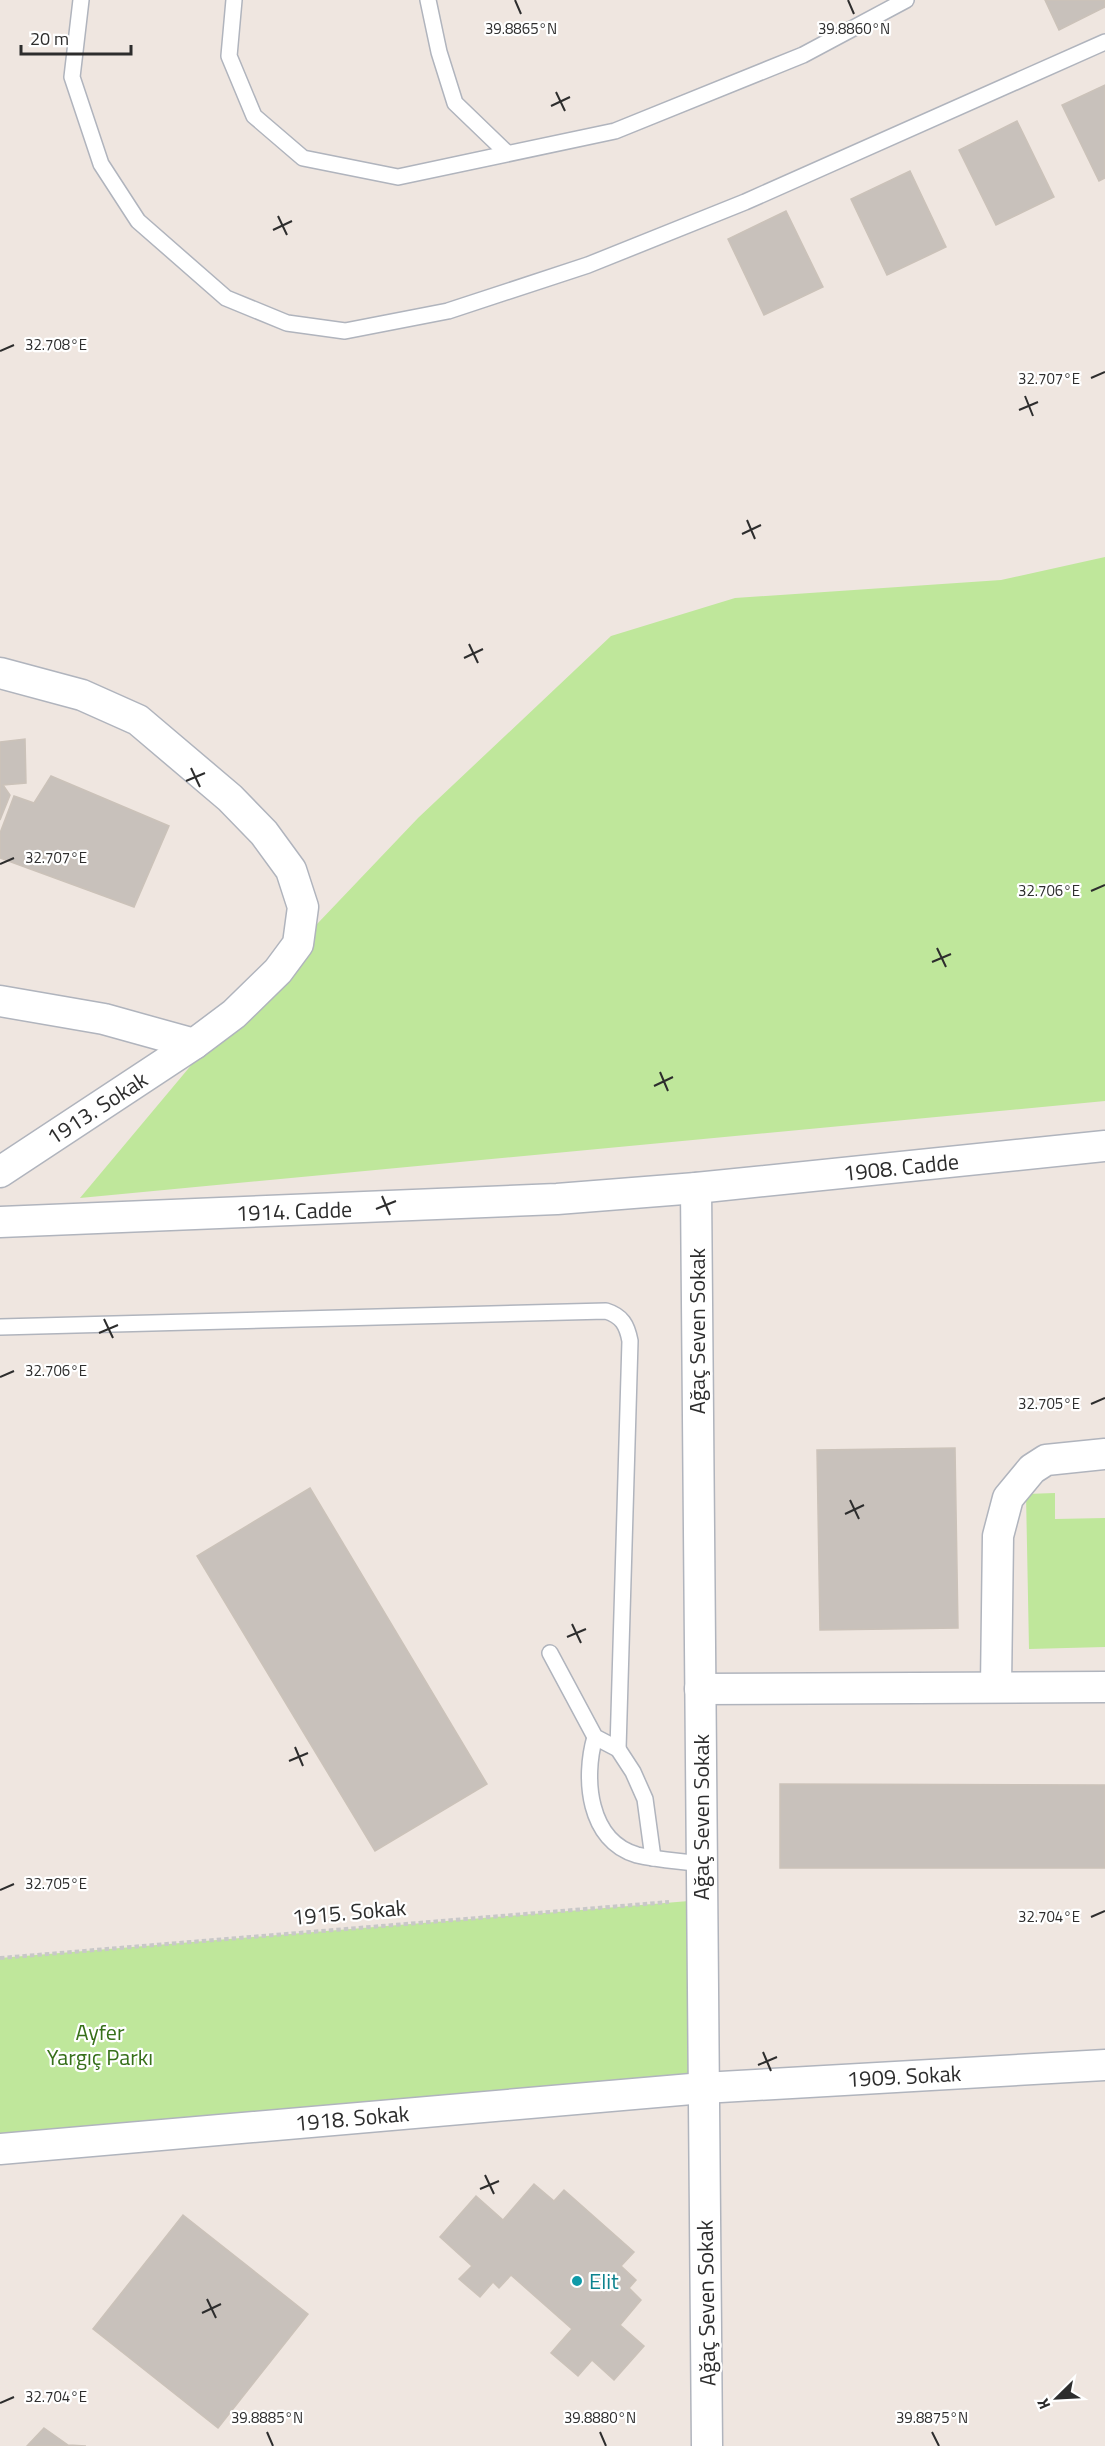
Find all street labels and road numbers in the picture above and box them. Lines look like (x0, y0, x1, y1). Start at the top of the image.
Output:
street label: 1913. Sokak (40, 1062, 155, 1153)
street label: 1908. Cadde (841, 1144, 961, 1190)
street label: 1914. Cadde (235, 1192, 353, 1230)
street label: Ağaç Seven Sokak (680, 1247, 714, 1414)
street label: Ağaç Seven Sokak (684, 1733, 718, 1900)
street label: 1915. Sokak (291, 1890, 408, 1934)
street label: 1909. Sokak (846, 2056, 962, 2096)
street label: 1918. Sokak (294, 2096, 411, 2140)
street label: Ağaç Seven Sokak (688, 2219, 724, 2386)

